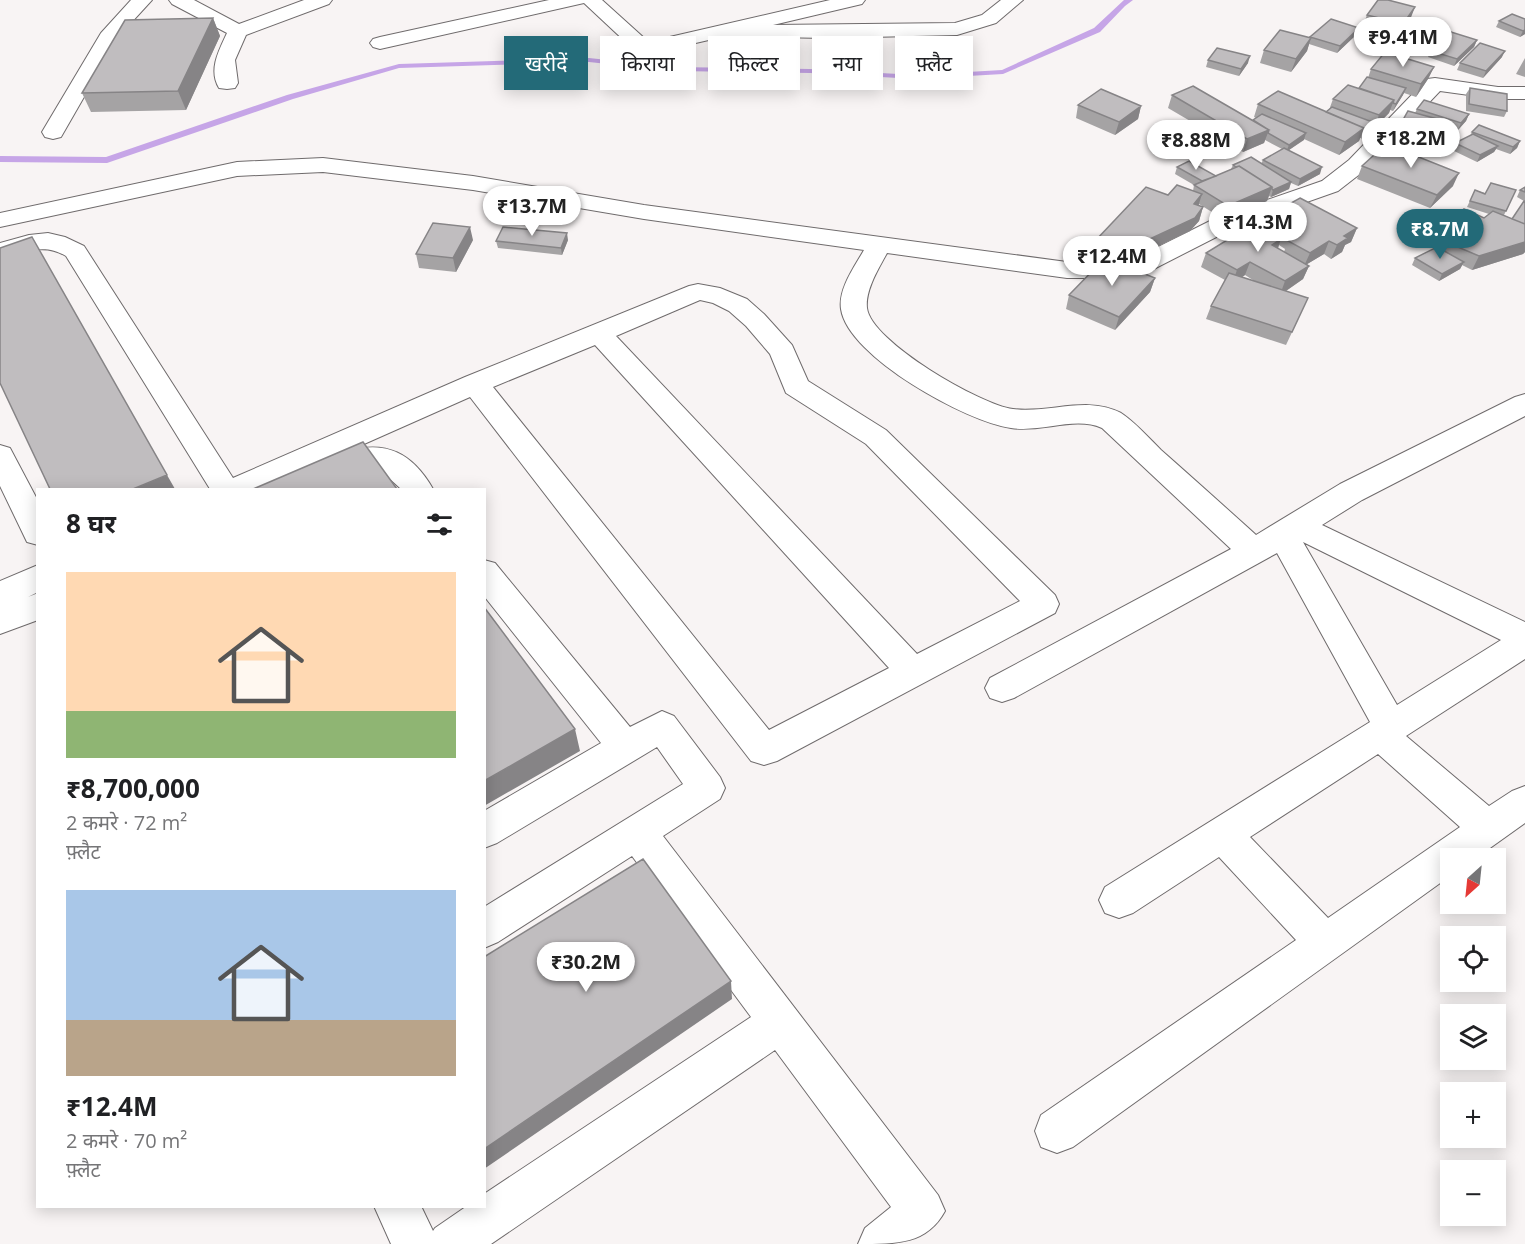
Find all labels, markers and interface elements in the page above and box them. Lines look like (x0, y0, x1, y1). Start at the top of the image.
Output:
pin: ₹9.41M (1354, 17, 1452, 68)
text: ₹9.41M (1368, 23, 1438, 50)
chip: खरीदें (504, 36, 588, 90)
chip: किराया (600, 36, 696, 90)
chip: फ़िल्टर (708, 36, 800, 90)
chip: नया (812, 36, 883, 90)
chip: फ़्लैट (895, 36, 973, 90)
pin: ₹18.2M (1362, 118, 1460, 169)
pin: ₹8.88M (1147, 120, 1245, 171)
text: ₹18.2M (1376, 124, 1446, 151)
text: ₹8.88M (1161, 126, 1231, 153)
pin: ₹13.7M (483, 186, 581, 237)
text: ₹13.7M (497, 192, 567, 219)
pin: ₹14.3M (1209, 202, 1307, 253)
text: ₹14.3M (1223, 208, 1293, 235)
pin: ₹8.7M (1398, 209, 1482, 260)
text: ₹8.7M (1411, 215, 1469, 242)
pin: ₹12.4M (1063, 236, 1161, 287)
text: ₹12.4M (1077, 242, 1147, 269)
text: 8 घर (66, 505, 116, 541)
icon: filters (423, 508, 456, 541)
icon: home (207, 611, 315, 719)
text: ₹8,700,000 (66, 770, 200, 806)
text: 2 कमरे · 72 m² (66, 809, 187, 836)
text: फ़्लैट (66, 838, 101, 865)
north arrow (1440, 848, 1506, 914)
map controls (1440, 848, 1506, 1226)
button: locate (1440, 926, 1506, 992)
icon: home (207, 929, 315, 1037)
pin: ₹30.2M (537, 942, 635, 993)
text: ₹30.2M (551, 948, 621, 975)
button: layers (1440, 1004, 1506, 1070)
button: + (1440, 1082, 1506, 1148)
text: ₹12.4M (66, 1088, 157, 1124)
text: 2 कमरे · 70 m² (66, 1127, 187, 1154)
text: फ़्लैट (66, 1156, 101, 1183)
button: − (1440, 1160, 1506, 1226)

